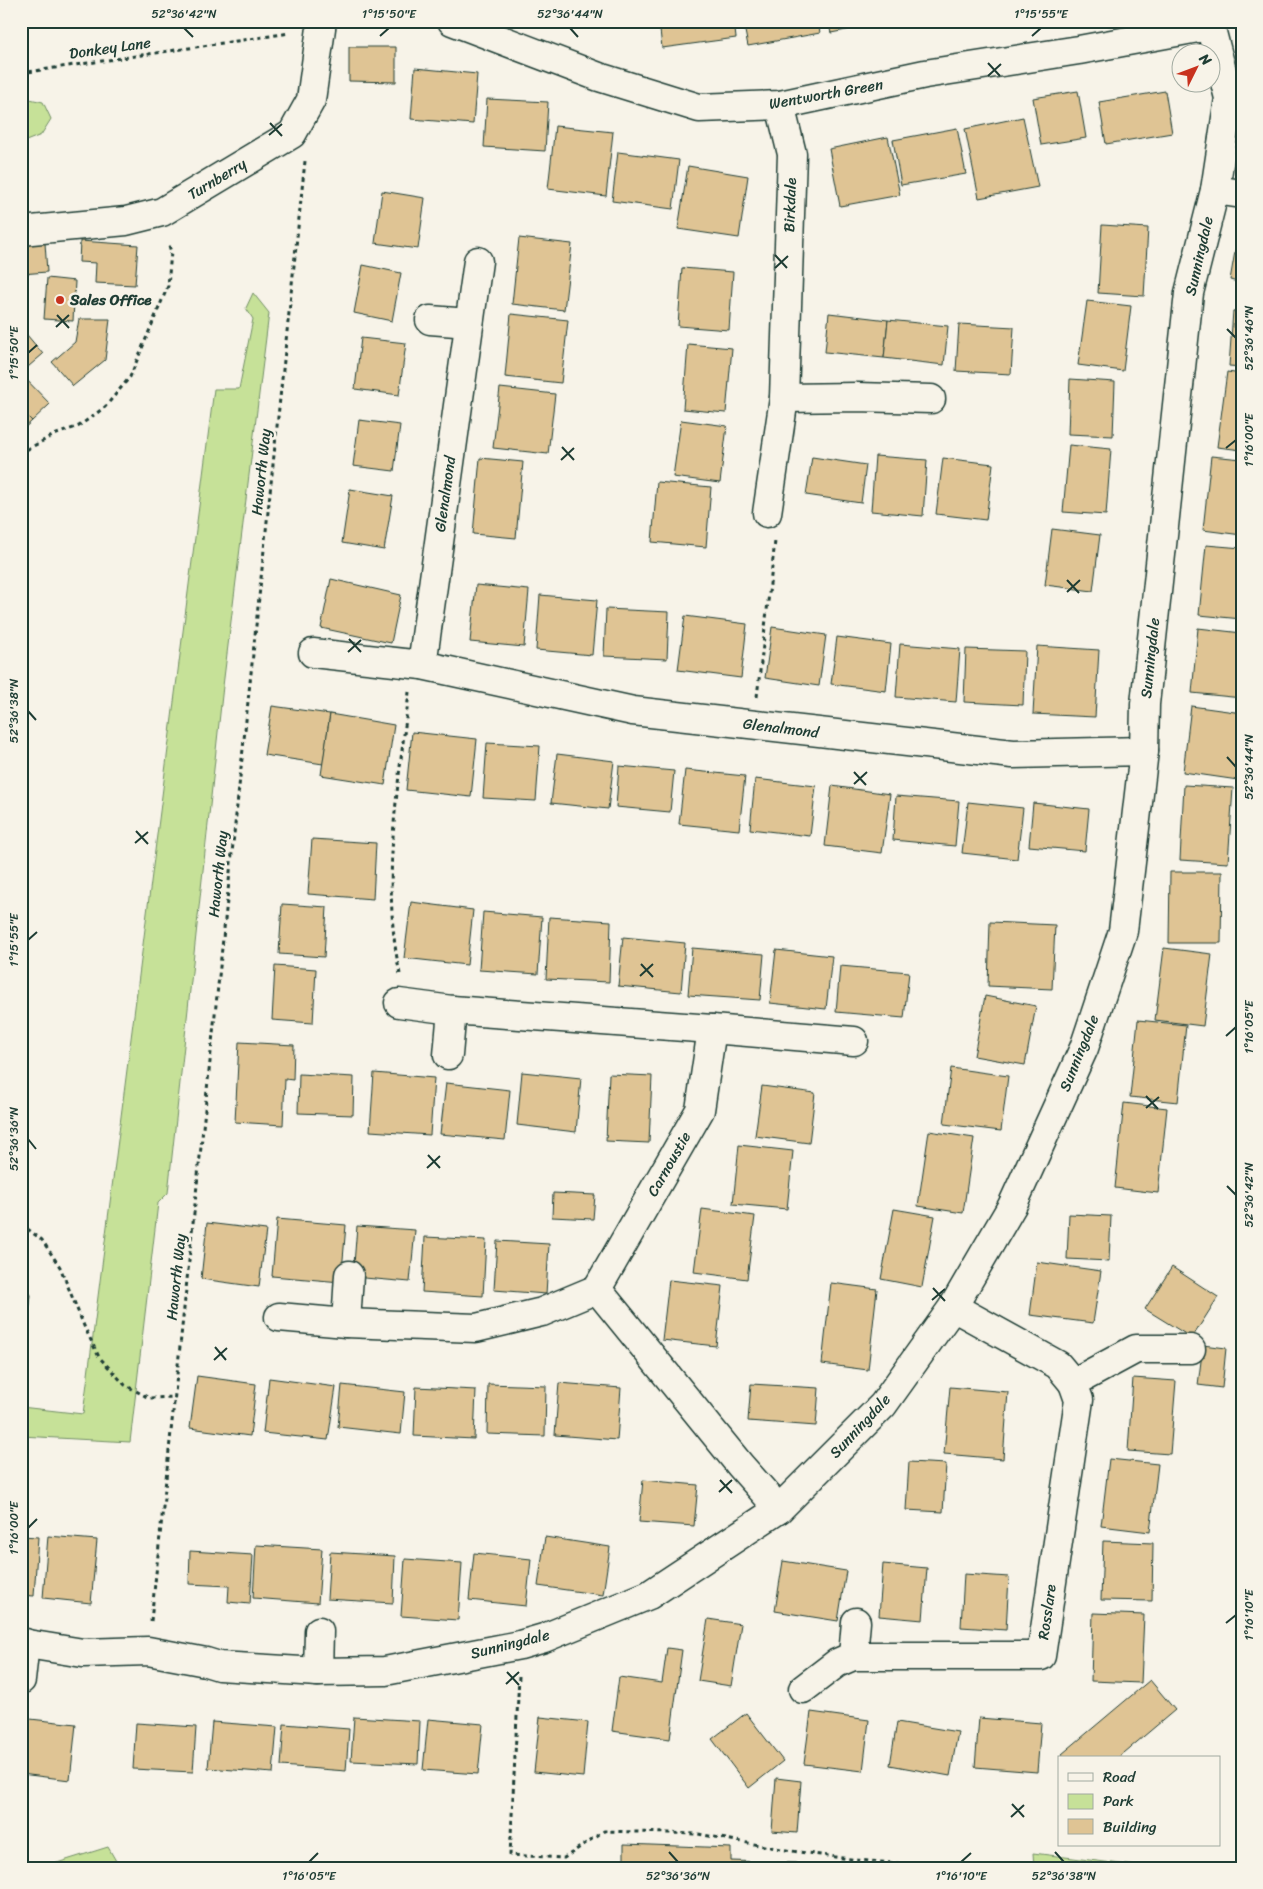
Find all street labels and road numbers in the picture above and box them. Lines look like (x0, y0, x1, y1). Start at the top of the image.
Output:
street label: Donkey Lane (67, 29, 153, 67)
street label: Wentworth Green (767, 71, 885, 117)
street label: Turnberry (182, 151, 252, 207)
street label: Birkdale (776, 177, 804, 233)
street label: Sunningdale (1177, 213, 1221, 298)
street label: Haworth Way (244, 427, 278, 517)
street label: Glenalmond (427, 453, 463, 534)
street label: Sunningdale (1133, 616, 1167, 700)
street label: Glenalmond (742, 710, 821, 746)
street label: Haworth Way (201, 829, 235, 919)
street label: Sunningdale (1052, 1010, 1106, 1095)
street label: Carnoustie (640, 1126, 698, 1201)
street label: Haworth Way (159, 1232, 193, 1322)
street label: Sunningdale (823, 1387, 897, 1464)
street label: Rosslare (1030, 1583, 1064, 1641)
street label: Sunningdale (468, 1622, 553, 1666)

